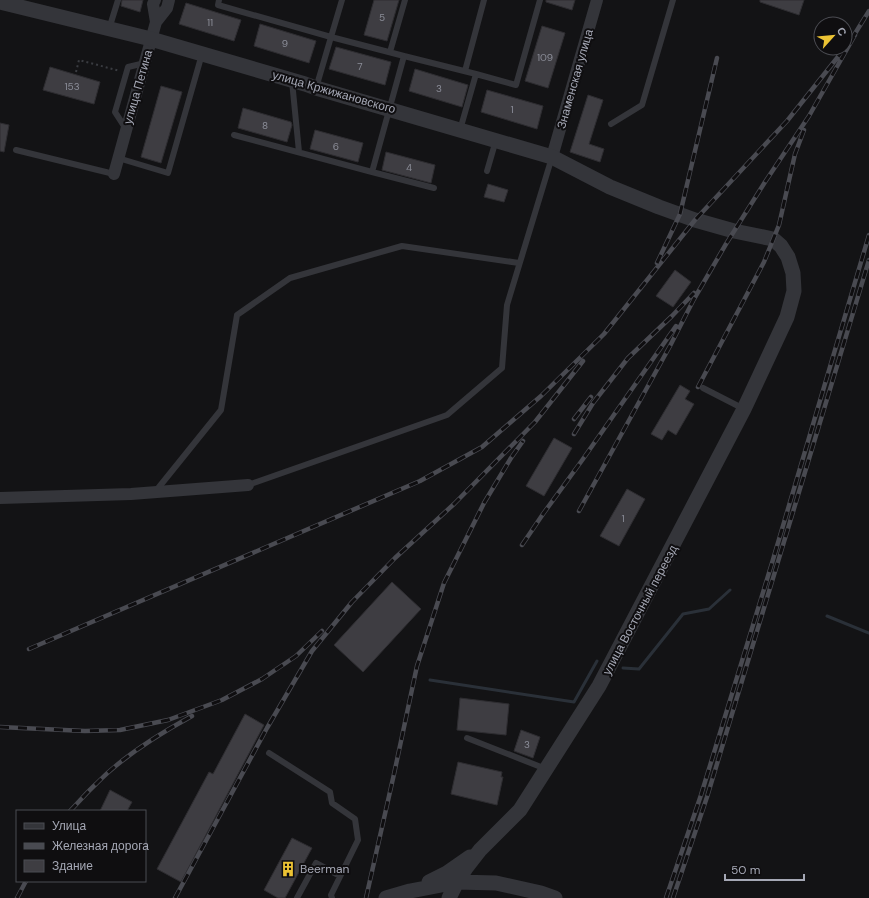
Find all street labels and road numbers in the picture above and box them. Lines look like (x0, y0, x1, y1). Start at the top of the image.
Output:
street label: Знаменская улица (553, 27, 597, 131)
street label: улица Петина (120, 48, 156, 126)
street label: улица Кржижановского (270, 67, 398, 117)
street label: улица Восточный переезд (599, 542, 681, 678)

